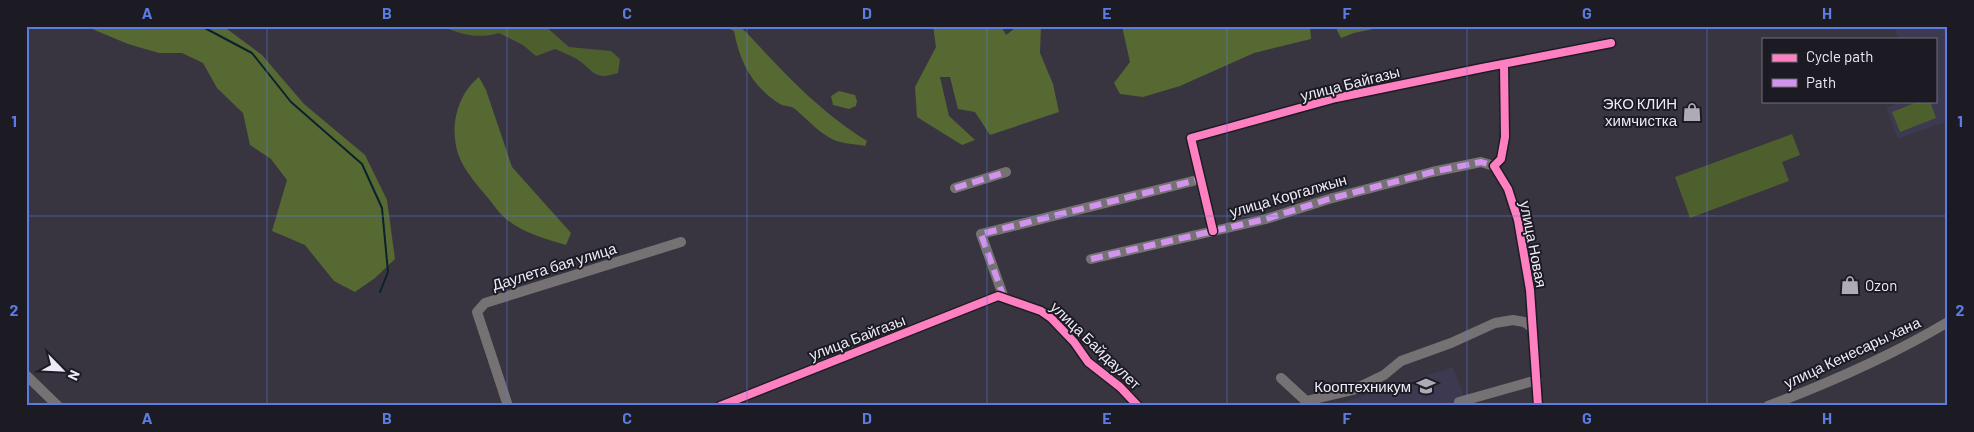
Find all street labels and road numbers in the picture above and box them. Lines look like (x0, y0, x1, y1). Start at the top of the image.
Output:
street label: улица Байгазы (1298, 62, 1402, 104)
street label: улица Коргалжын (1227, 170, 1349, 220)
street label: улица Новая (1517, 199, 1551, 289)
street label: Даулета бая улица (490, 238, 619, 293)
street label: улица Байдаулет (1047, 297, 1145, 393)
street label: улица Байгазы (806, 310, 908, 364)
street label: улица Кенесары хана (1781, 312, 1924, 391)

